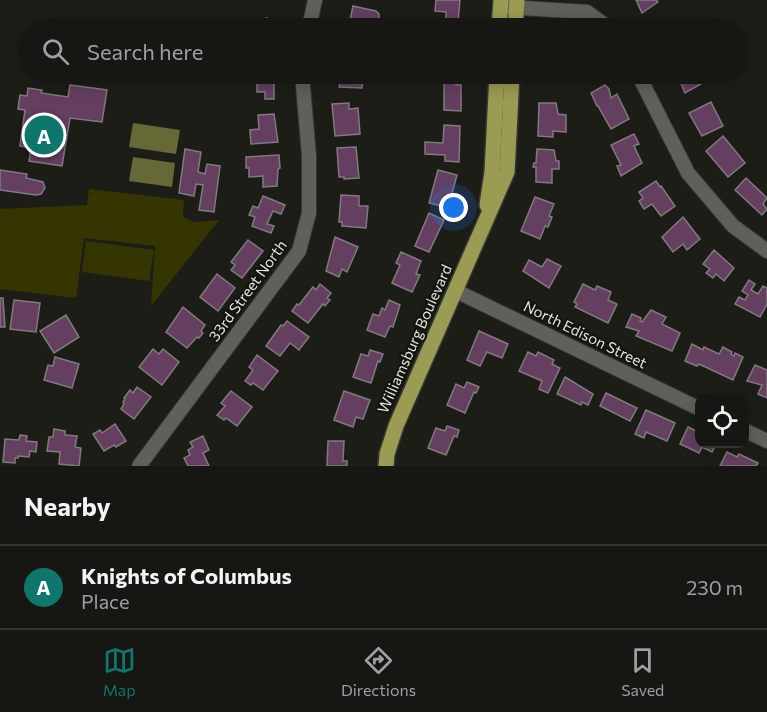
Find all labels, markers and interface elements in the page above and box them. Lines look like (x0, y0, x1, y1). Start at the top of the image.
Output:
search box (18, 18, 749, 84)
icon: search (39, 35, 72, 68)
text: Search here (87, 38, 203, 65)
pin: A (24, 112, 63, 158)
your location (439, 193, 468, 222)
street label: 33rd Street North (204, 236, 290, 344)
street label: Williamsburg Boulevard (373, 261, 455, 416)
street label: North Edison Street (521, 296, 650, 372)
map controls (695, 394, 749, 448)
button: locate (695, 394, 749, 448)
text: Nearby (24, 490, 111, 521)
text: Knights of Columbus (81, 562, 292, 589)
text: A (36, 575, 51, 599)
text: 230 m (686, 575, 743, 599)
text: Place (81, 589, 130, 613)
tab: Map (103, 644, 136, 699)
tab: Directions (341, 644, 416, 699)
tab: Saved (621, 644, 664, 699)

